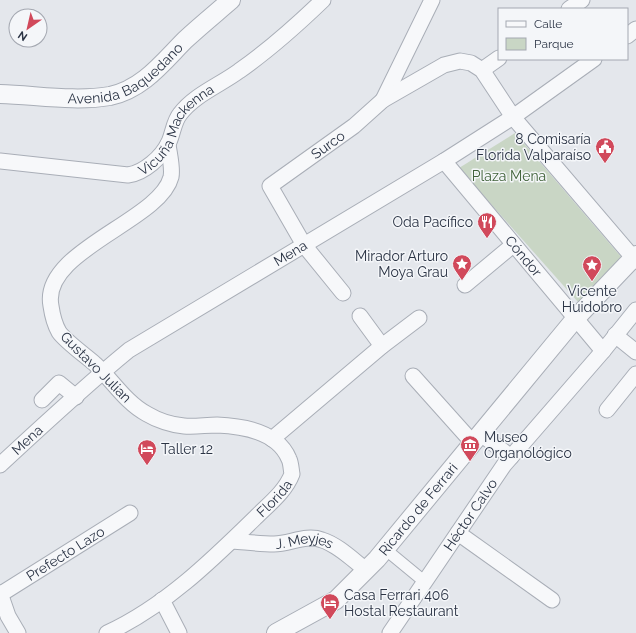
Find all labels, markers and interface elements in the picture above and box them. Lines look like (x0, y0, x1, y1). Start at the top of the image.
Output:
north arrow (8, 8, 48, 48)
legend (498, 8, 628, 60)
text: Calle (534, 17, 562, 31)
text: N (16, 28, 30, 44)
text: Parque (534, 37, 574, 51)
street label: Avenida Baquedano (67, 39, 186, 106)
street label: Vicuña Mackenna (135, 81, 217, 179)
street label: Surco (308, 127, 348, 162)
place label: 8 Comisaría Florida Valparaíso (476, 131, 591, 163)
public building icon: 8 Comisaría Florida Valparaíso (594, 136, 616, 164)
park label: Plaza Mena (472, 168, 546, 184)
restaurant icon: Oda Pacífico (476, 211, 498, 239)
place label: Oda Pacífico (393, 214, 473, 230)
street label: Cóndor (502, 233, 545, 280)
street label: Mena (271, 237, 310, 269)
place label: Mirador Arturo Moya Grau (355, 248, 448, 280)
place icon: Mirador Arturo Moya Grau (451, 253, 473, 281)
place icon: Vicente Huidobro (581, 254, 603, 282)
place label: Vicente Huidobro (562, 283, 622, 315)
street label: Gustavo Julian (57, 328, 135, 406)
street label: Mena (8, 422, 46, 458)
place label: Museo Organológico (484, 429, 572, 461)
museum icon: Museo Organológico (459, 434, 481, 462)
hotel icon: Taller 12 (136, 438, 158, 466)
place label: Taller 12 (161, 441, 213, 457)
street label: Ricardo de Ferrari (375, 460, 461, 559)
street label: Héctor Calvo (440, 476, 500, 554)
street label: Florida (253, 477, 295, 520)
street label: Prefecto Lazo (23, 523, 107, 584)
street label: J. Meyjes (275, 530, 336, 552)
place label: Casa Ferrari 406 Hostal Restaurant (344, 587, 459, 619)
hotel icon: Casa Ferrari 406 Hostal Restaurant (319, 592, 341, 620)

